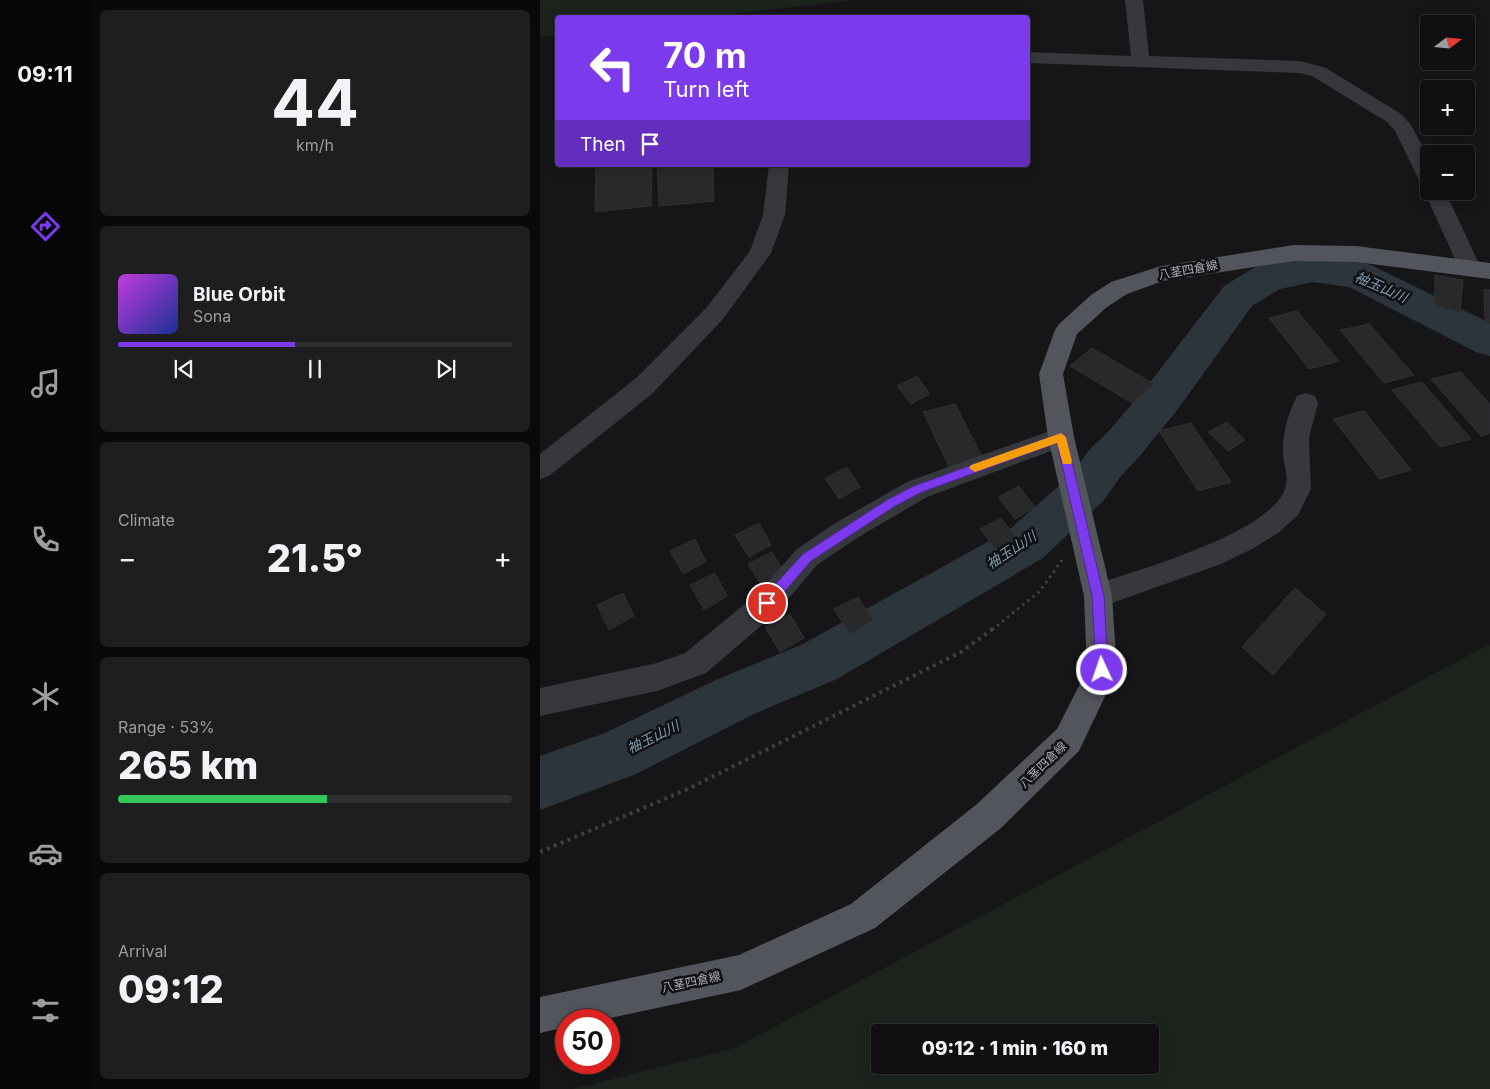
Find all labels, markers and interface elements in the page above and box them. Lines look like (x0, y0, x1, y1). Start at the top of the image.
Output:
north arrow (1420, 15, 1475, 70)
map controls (1420, 15, 1475, 200)
text: 70 m (663, 34, 747, 76)
icon: left (580, 35, 645, 100)
text: 09:11 (17, 61, 73, 87)
text: 44 (271, 63, 359, 142)
text: Turn left (663, 76, 749, 102)
button: + (1420, 80, 1475, 135)
icon: arrive (636, 130, 664, 158)
text: Then (580, 133, 626, 156)
text: km/h (296, 135, 334, 155)
button: − (1420, 145, 1475, 200)
icon: directions (28, 209, 63, 244)
street label: 八茎四倉線 (1157, 257, 1219, 282)
water label: 袖玉山川 (1352, 267, 1412, 307)
text: Blue Orbit (193, 283, 285, 306)
text: Sona (193, 306, 231, 326)
icon: previous (170, 355, 198, 383)
icon: pause (301, 355, 329, 383)
icon: next (432, 355, 460, 383)
icon: music (28, 366, 63, 401)
text: Climate (118, 510, 175, 530)
icon: phone (28, 522, 63, 557)
water label: 袖玉山川 (983, 526, 1041, 572)
text: 21.5° (267, 535, 363, 581)
text: − (118, 541, 137, 575)
text: + (493, 541, 512, 575)
pin (746, 582, 788, 624)
icon: arrive (753, 589, 781, 617)
position arrow (1075, 643, 1127, 695)
icon: climate (28, 679, 63, 714)
water label: 袖玉山川 (624, 716, 683, 756)
text: Range · 53% (118, 717, 215, 737)
street label: 八茎四倉線 (1016, 738, 1069, 791)
text: 265 km (118, 742, 258, 788)
icon: car (28, 836, 63, 871)
text: Arrival (118, 941, 167, 961)
text: 09:12 (118, 966, 224, 1012)
street label: 八茎四倉線 (660, 968, 722, 995)
icon: filters (28, 993, 63, 1028)
speed limit sign: 50 (555, 1009, 620, 1074)
text: 09:12 · 1 min · 160 m (922, 1037, 1108, 1060)

